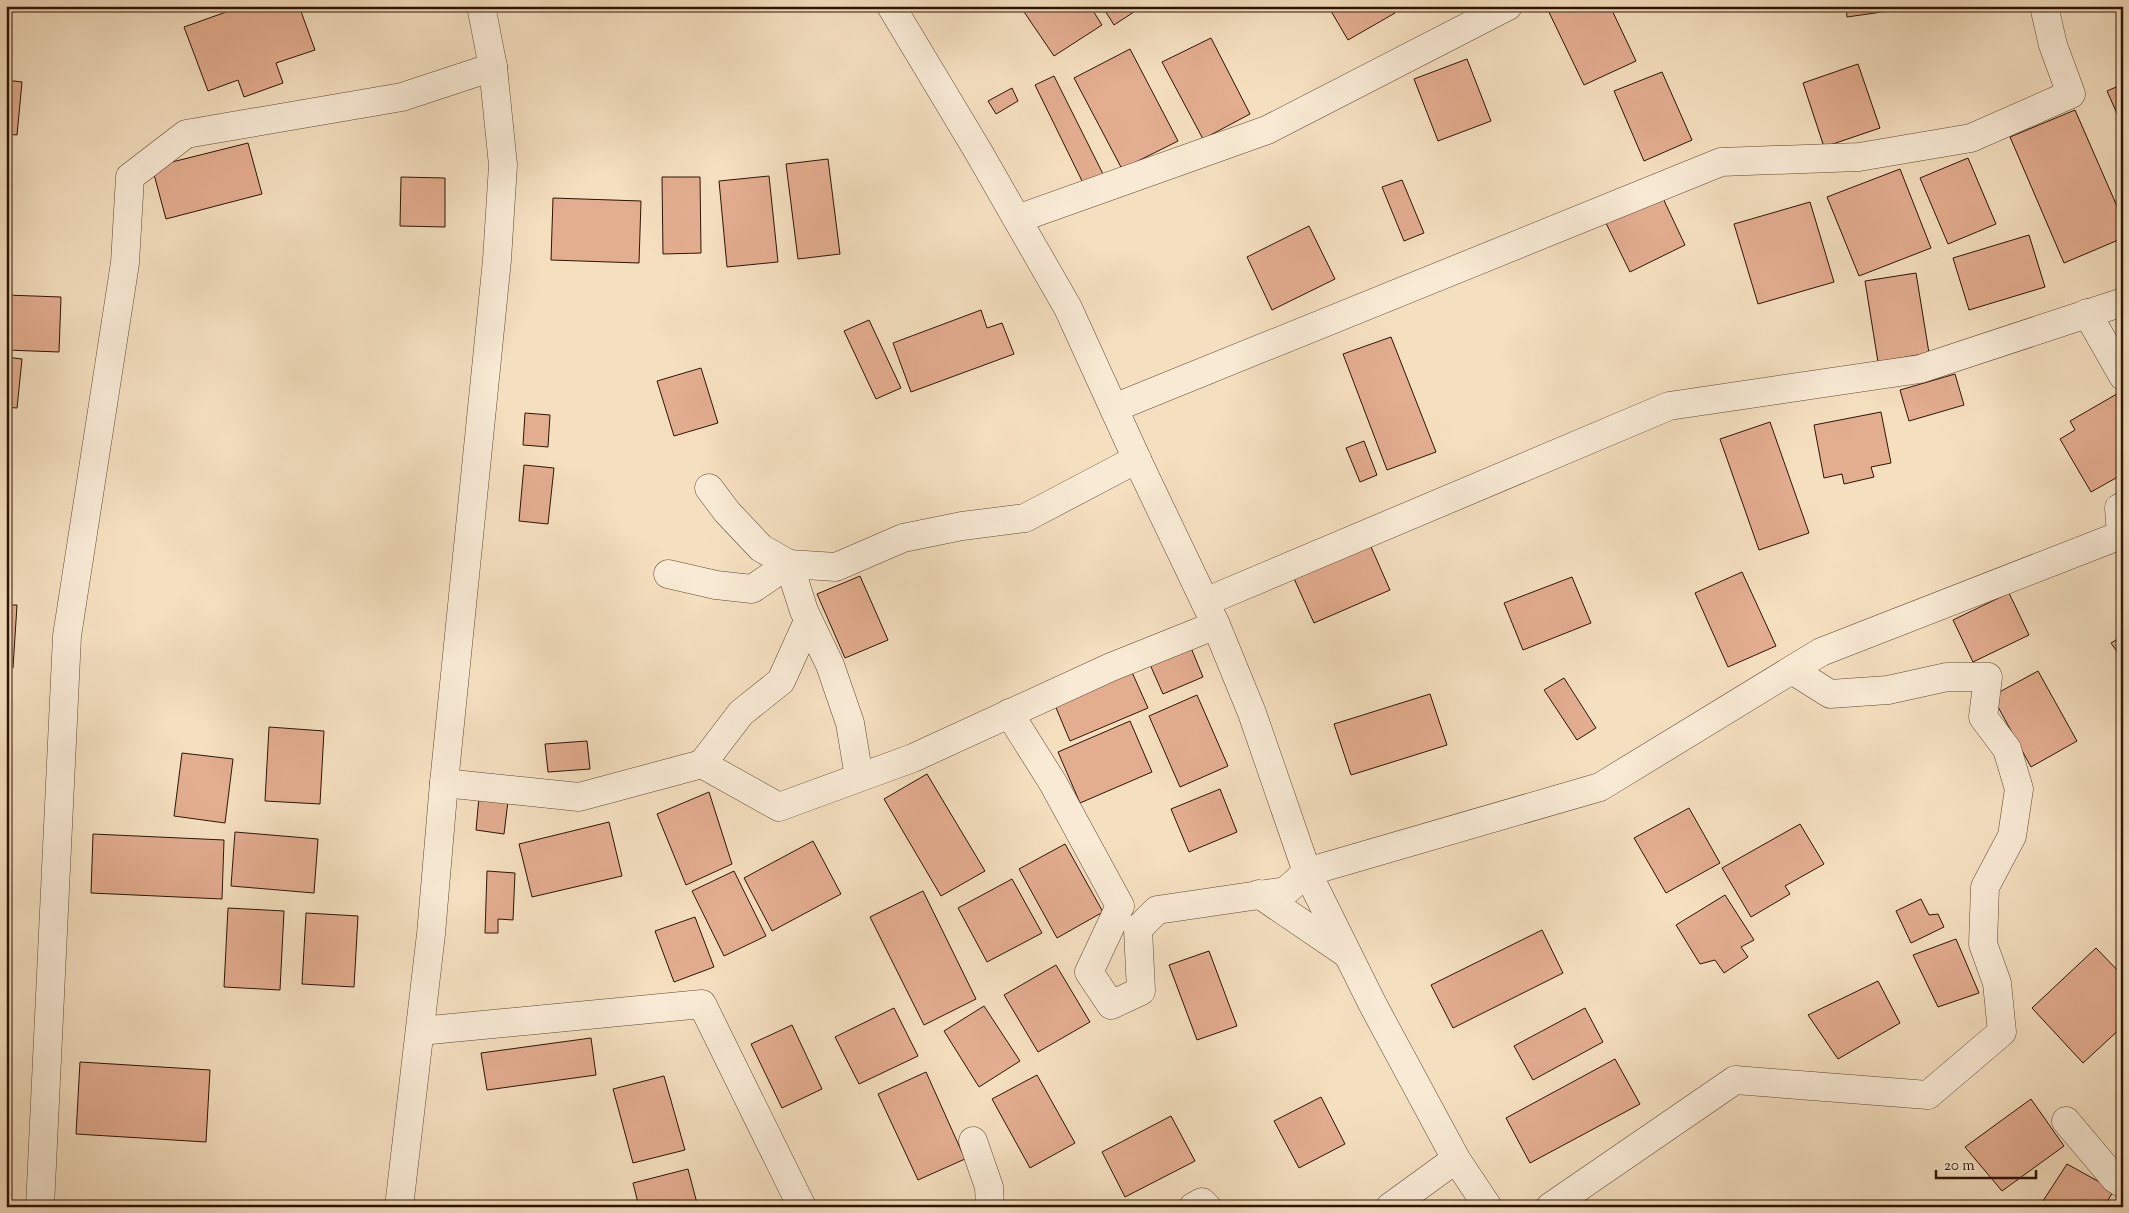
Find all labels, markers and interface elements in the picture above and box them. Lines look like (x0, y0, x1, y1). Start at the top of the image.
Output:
scale bar (1936, 1148, 2036, 1180)
text: 20 m (1944, 1156, 1975, 1177)

